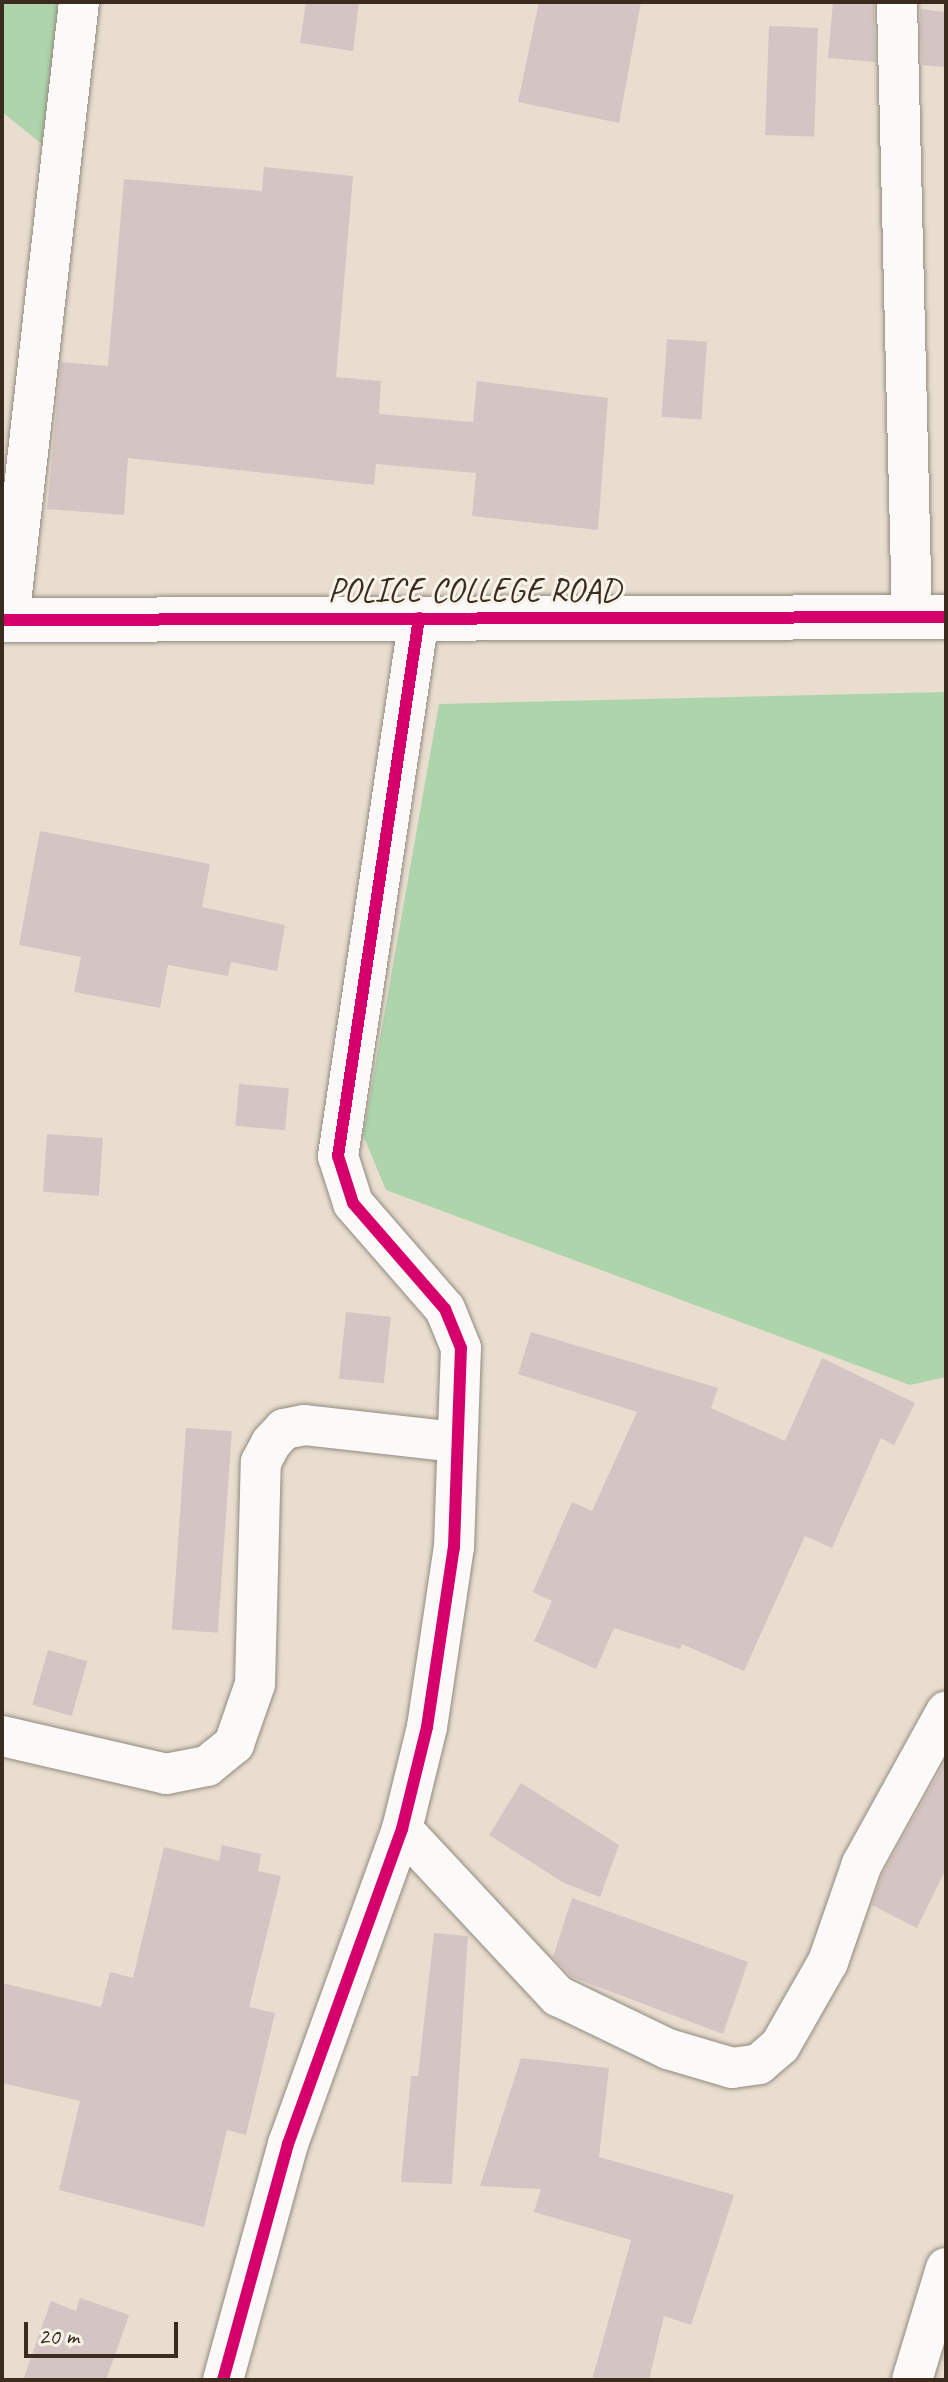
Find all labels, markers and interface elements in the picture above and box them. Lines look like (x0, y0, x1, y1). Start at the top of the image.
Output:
street label: POLICE COLLEGE ROAD (327, 570, 621, 610)
scale bar (28, 2306, 182, 2356)
text: 20 m (38, 2321, 79, 2351)

